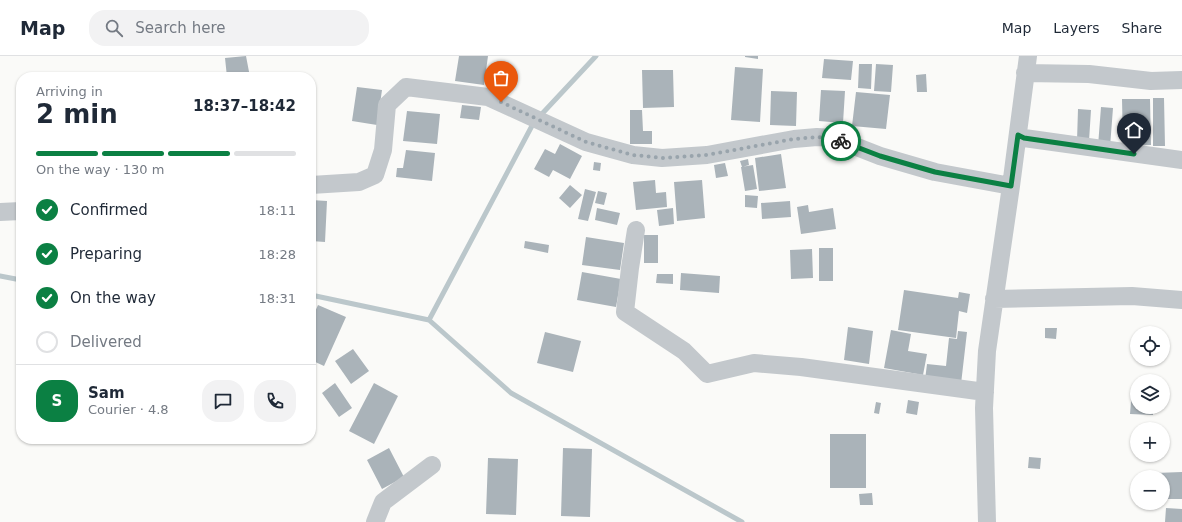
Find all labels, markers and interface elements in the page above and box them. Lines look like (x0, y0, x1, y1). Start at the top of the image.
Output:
search box (89, 10, 369, 46)
text: Map (20, 17, 65, 39)
icon: search (103, 17, 125, 39)
text: Search here (135, 19, 225, 37)
text: Map (1002, 20, 1031, 36)
text: Layers (1053, 20, 1100, 36)
text: Share (1122, 20, 1162, 36)
pin (484, 61, 518, 102)
icon: bag (490, 67, 512, 89)
text: Arriving in (36, 84, 103, 99)
text: 18:37–18:42 (193, 97, 296, 115)
text: 2 min (36, 99, 118, 129)
pin (1117, 113, 1151, 154)
icon: home (1123, 119, 1145, 141)
courier (821, 121, 861, 161)
icon: bike (830, 130, 852, 152)
text: On the way · 130 m (36, 162, 164, 177)
icon: check (36, 199, 58, 221)
text: Confirmed (70, 201, 148, 219)
text: 18:11 (259, 203, 296, 218)
icon: check (36, 243, 58, 265)
text: Preparing (70, 245, 142, 263)
text: 18:28 (259, 247, 296, 262)
icon: check (36, 287, 58, 309)
text: On the way (70, 289, 156, 307)
text: 18:31 (259, 291, 296, 306)
map controls (1130, 326, 1170, 510)
button: locate (1130, 326, 1170, 366)
text: Delivered (70, 333, 142, 351)
button: layers (1130, 374, 1170, 414)
button: chat (202, 380, 244, 422)
button: phone (254, 380, 296, 422)
text: Sam (88, 384, 125, 402)
text: S (52, 392, 62, 410)
text: Courier · 4.8 (88, 402, 169, 417)
button: + (1130, 422, 1170, 462)
button: − (1130, 470, 1170, 510)

